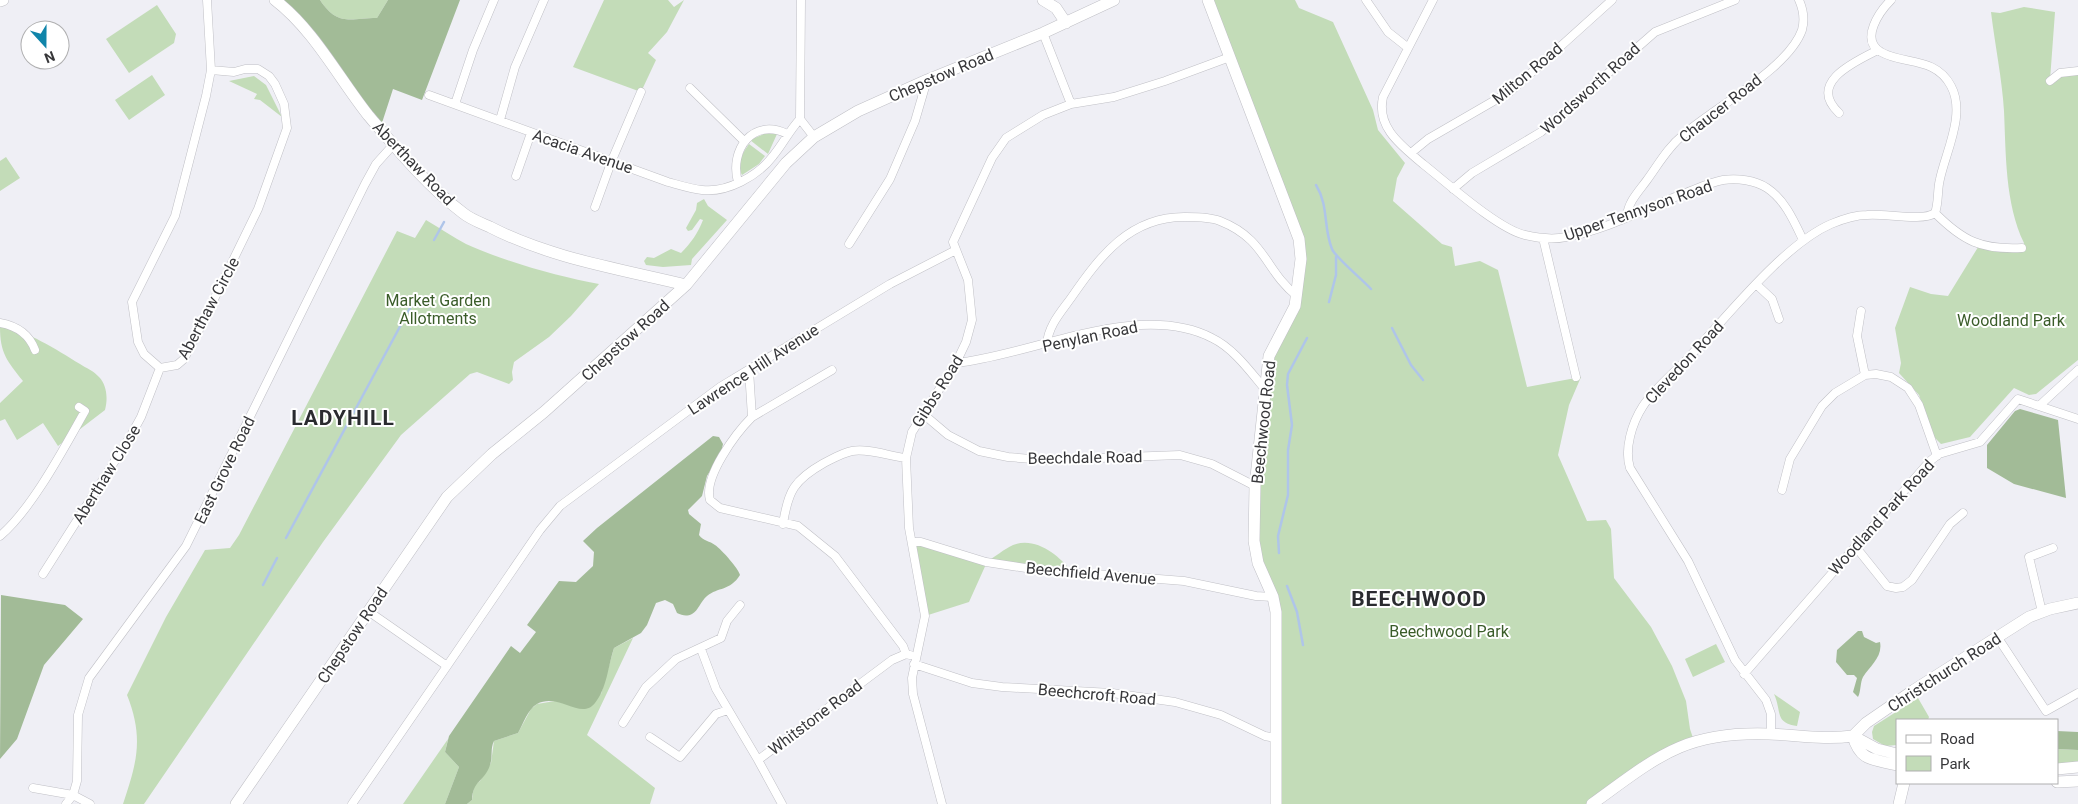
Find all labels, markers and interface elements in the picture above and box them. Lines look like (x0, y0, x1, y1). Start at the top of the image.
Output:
north arrow (20, 20, 70, 70)
street label: Milton Road (1488, 39, 1566, 108)
street label: Wordsworth Road (1537, 39, 1644, 138)
street label: Chepstow Road (886, 45, 996, 106)
text: N (42, 48, 57, 66)
street label: Chaucer Road (1675, 70, 1765, 147)
street label: Aberthaw Road (369, 117, 458, 209)
street label: Acacia Avenue (530, 125, 635, 178)
street label: Upper Tennyson Road (1562, 176, 1715, 245)
street label: Aberthaw Circle (174, 254, 243, 362)
park label: Market Garden Allotments (386, 291, 490, 328)
street label: Chepstow Road (577, 296, 673, 385)
park label: Woodland Park (1957, 311, 2066, 330)
street label: Penylan Road (1041, 317, 1140, 356)
street label: Clevedon Road (1641, 317, 1728, 408)
street label: Lawrence Hill Avenue (684, 320, 822, 419)
street label: Gibbs Road (908, 352, 967, 431)
street label: Beechwood Road (1248, 359, 1279, 485)
district label: LADYHILL (291, 406, 395, 430)
street label: East Grove Road (190, 413, 259, 527)
street label: Aberthaw Close (69, 421, 144, 527)
street label: Beechdale Road (1027, 447, 1143, 468)
street label: Woodland Park Road (1825, 456, 1938, 579)
street label: Beechfield Avenue (1025, 558, 1157, 589)
street label: Chepstow Road (313, 584, 392, 687)
district label: BEECHWOOD (1351, 587, 1487, 611)
park label: Beechwood Park (1389, 622, 1510, 641)
street label: Christchurch Road (1884, 629, 2004, 716)
street label: Whitstone Road (765, 676, 866, 759)
street label: Beechcroft Road (1037, 680, 1157, 709)
legend (1896, 719, 2058, 784)
text: Road (1940, 730, 1974, 748)
text: Park (1940, 755, 1971, 773)

